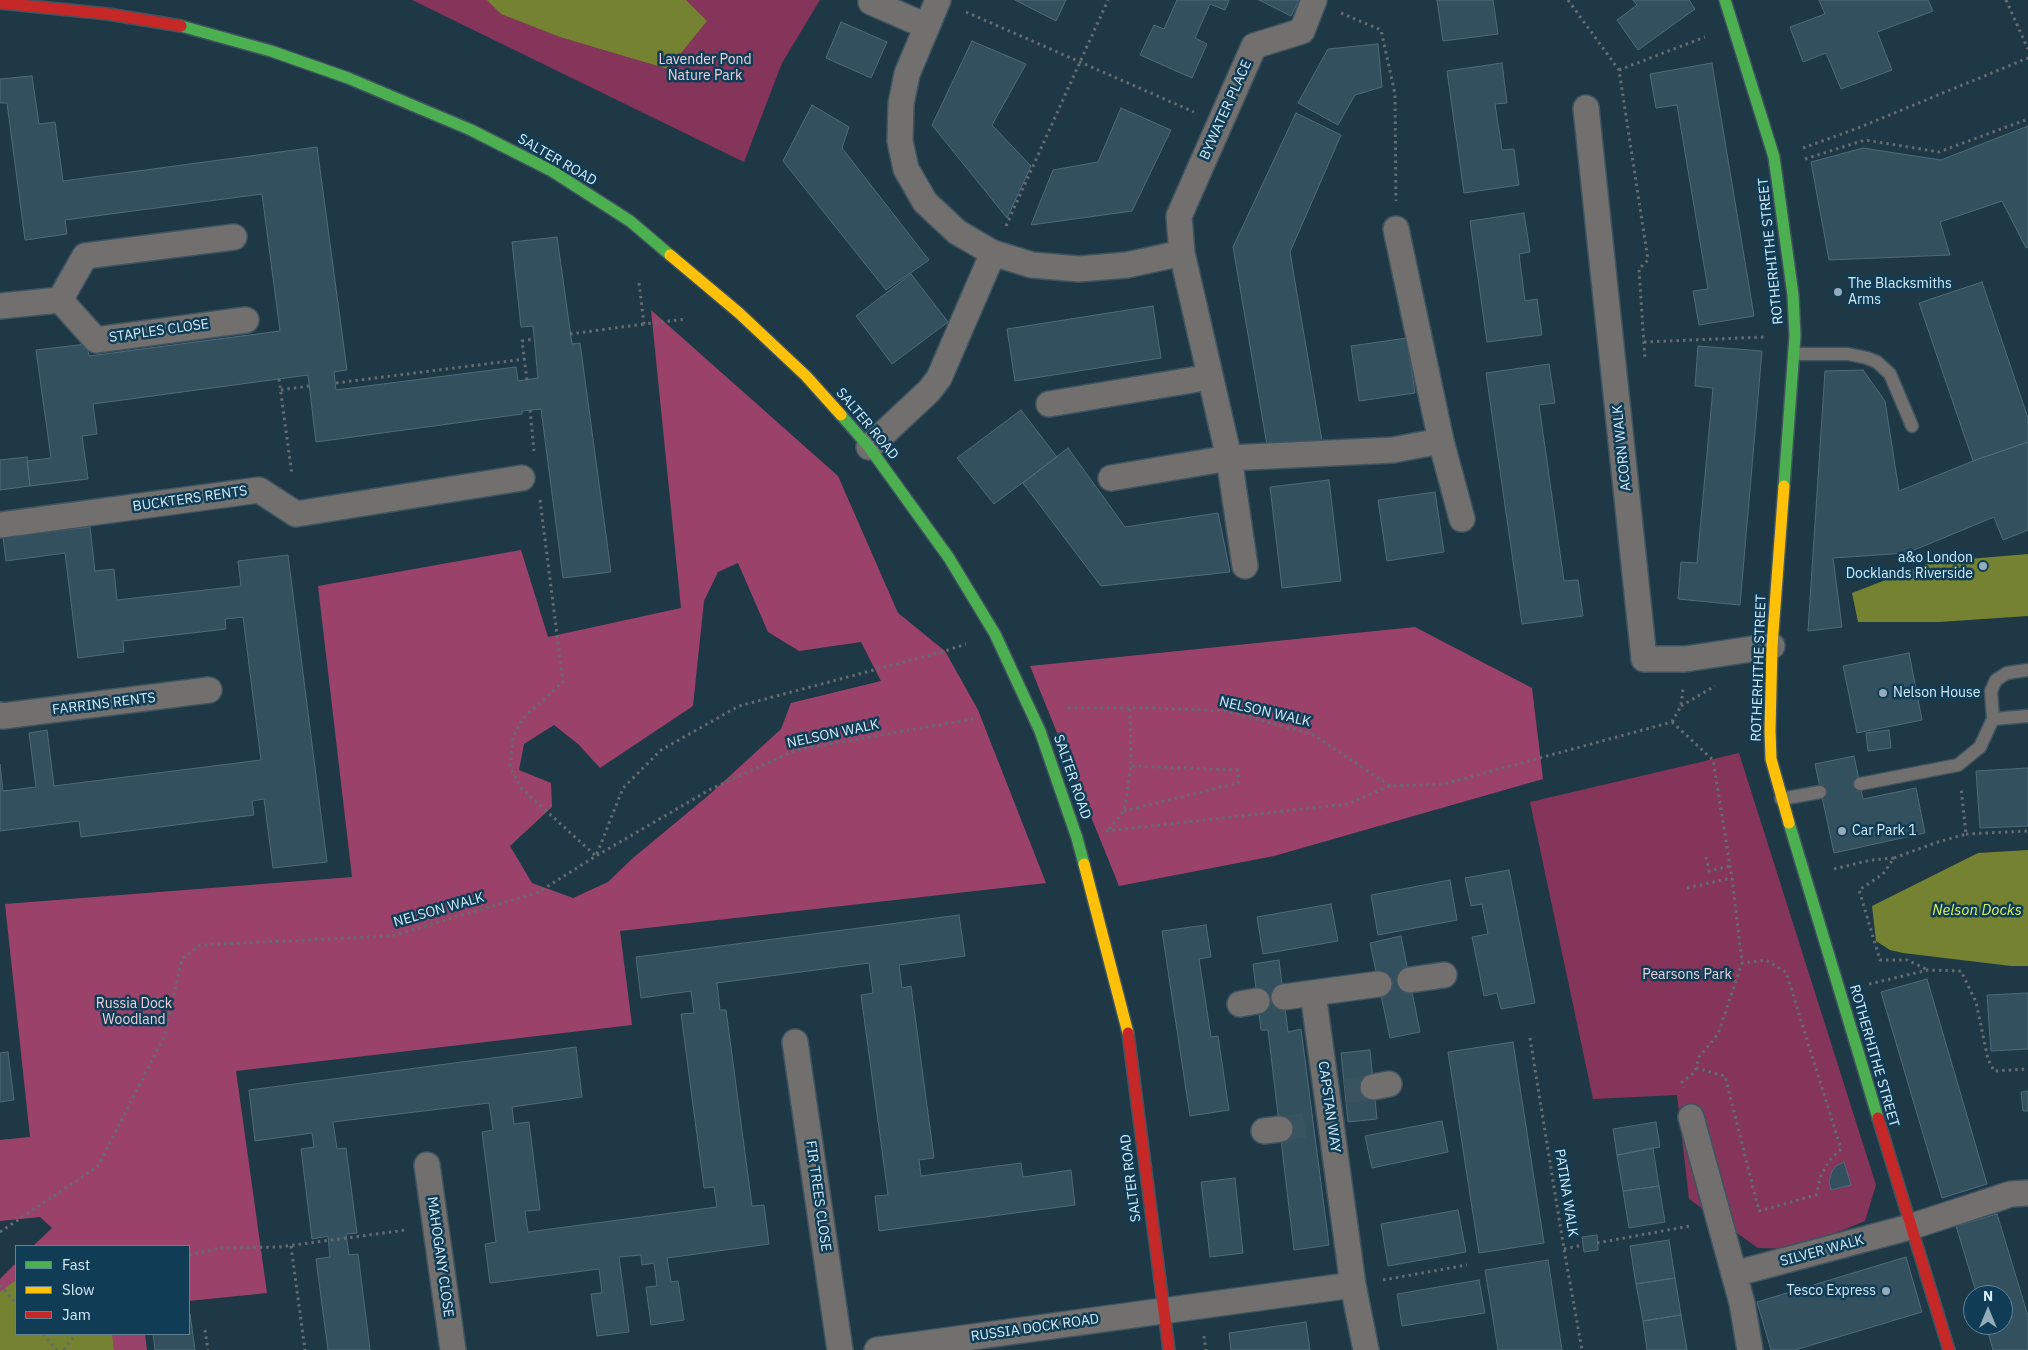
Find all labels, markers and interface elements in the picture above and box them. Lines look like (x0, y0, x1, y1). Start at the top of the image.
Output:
park label: Lavender Pond Nature Park (658, 52, 752, 84)
street label: BYWATER PLACE (1196, 58, 1256, 162)
street label: SALTER ROAD (514, 131, 600, 189)
street label: ROTHERHITHE STREET (1755, 177, 1787, 325)
place label: The Blacksmiths Arms (1848, 276, 1952, 308)
marker: The Blacksmiths Arms (1832, 286, 1844, 298)
street label: STAPLES CLOSE (108, 316, 210, 346)
street label: SALTER ROAD (832, 385, 902, 463)
street label: ACORN WALK (1609, 404, 1635, 492)
street label: BUCKTERS RENTS (132, 483, 248, 515)
place label: a&o London Docklands Riverside (1846, 550, 1973, 582)
marker: a&o London Docklands Riverside (1977, 560, 1989, 572)
street label: ROTHERHITHE STREET (1748, 594, 1770, 742)
place label: Nelson House (1893, 685, 1980, 701)
marker: Nelson House (1877, 687, 1889, 699)
street label: FARRINS RENTS (51, 689, 157, 719)
street label: NELSON WALK (1218, 693, 1312, 731)
street label: NELSON WALK (785, 716, 881, 752)
street label: SALTER ROAD (1050, 732, 1094, 822)
place label: Car Park 1 (1852, 823, 1917, 839)
marker: Car Park 1 (1836, 825, 1848, 837)
street label: NELSON WALK (392, 889, 486, 931)
water label: Nelson Docks (1932, 902, 2022, 920)
park label: Pearsons Park (1642, 967, 1732, 983)
street label: ROTHERHITHE STREET (1846, 983, 1902, 1129)
park label: Russia Dock Woodland (96, 996, 172, 1028)
street label: CAPSTAN WAY (1314, 1060, 1344, 1154)
street label: SALTER ROAD (1117, 1133, 1145, 1223)
street label: FIR TREES CLOSE (802, 1139, 834, 1253)
street label: PATINA WALK (1551, 1148, 1581, 1238)
street label: MAHOGANY CLOSE (423, 1195, 457, 1319)
street label: SILVER WALK (1778, 1232, 1866, 1270)
legend (15, 1245, 190, 1335)
text: Fast (62, 1255, 90, 1274)
text: Slow (62, 1280, 95, 1299)
place label: Tesco Express (1787, 1283, 1876, 1299)
marker: Tesco Express (1880, 1285, 1892, 1297)
north arrow (1963, 1285, 2013, 1335)
text: N (1983, 1287, 1993, 1305)
text: Jam (62, 1305, 91, 1324)
street label: RUSSIA DOCK ROAD (970, 1311, 1100, 1345)

